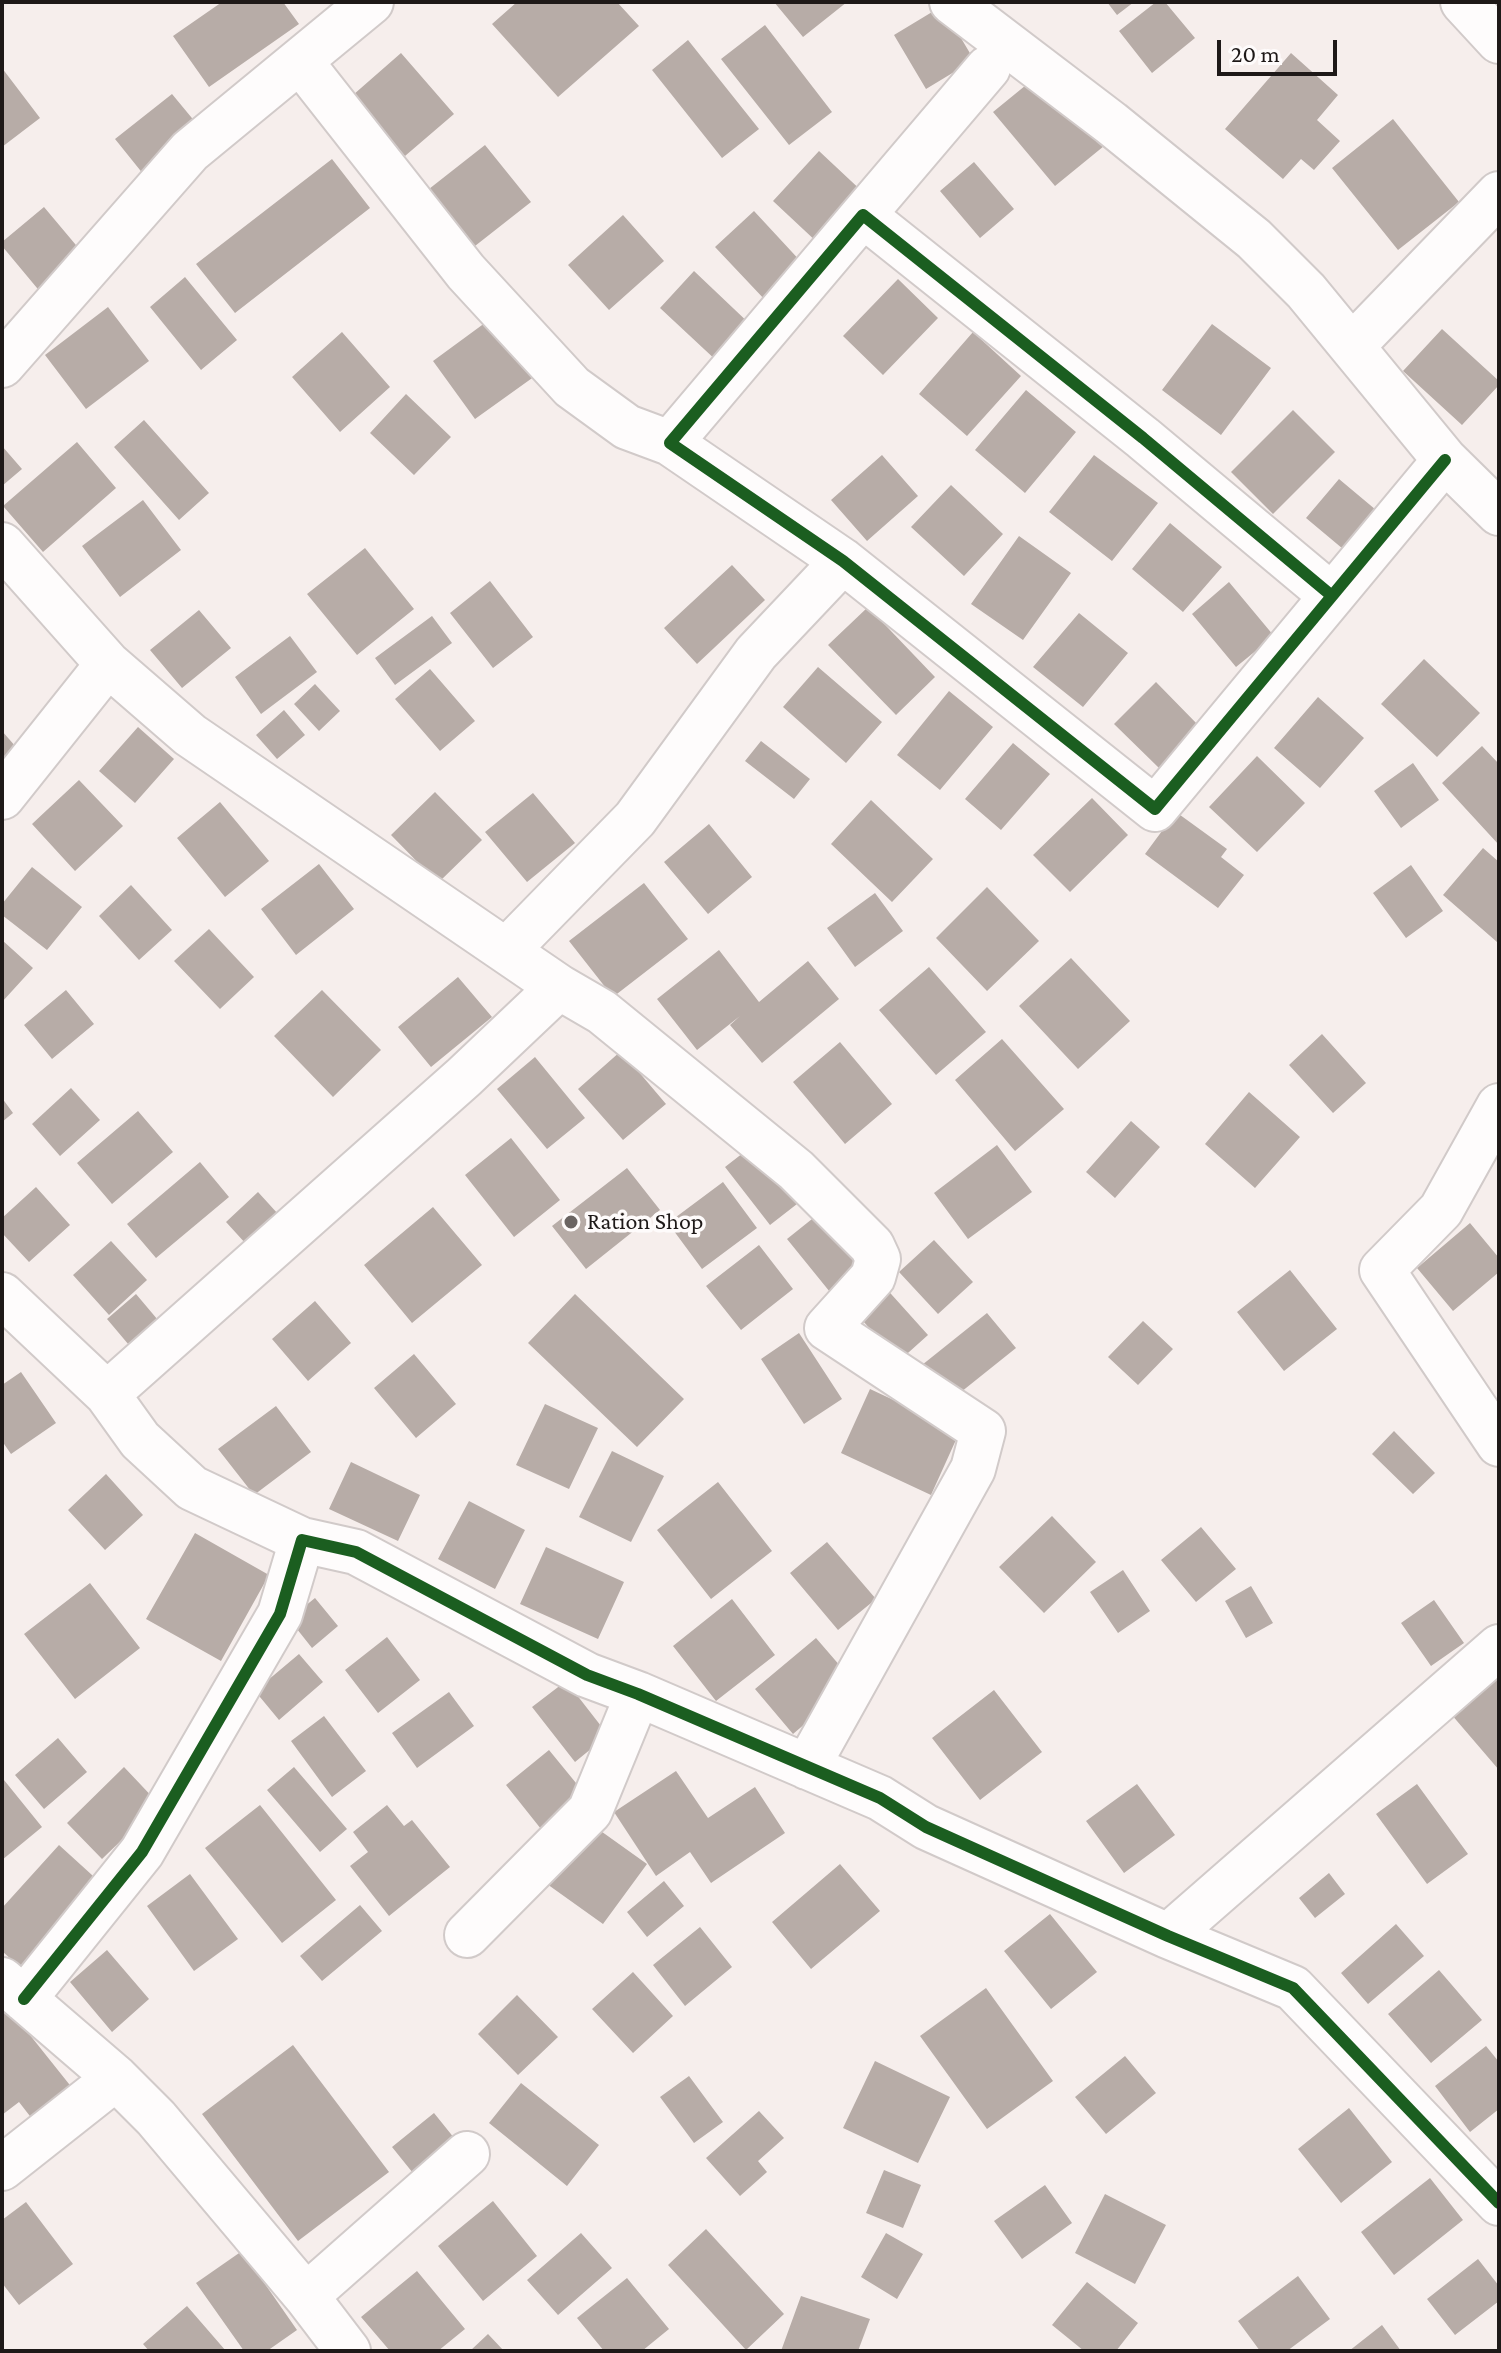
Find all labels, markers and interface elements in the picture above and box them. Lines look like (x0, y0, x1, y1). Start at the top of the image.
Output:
scale bar (1221, 24, 1341, 74)
text: 20 m (1231, 40, 1280, 67)
place label: Ration Shop (587, 1208, 703, 1236)
marker: Ration Shop (562, 1213, 580, 1231)

